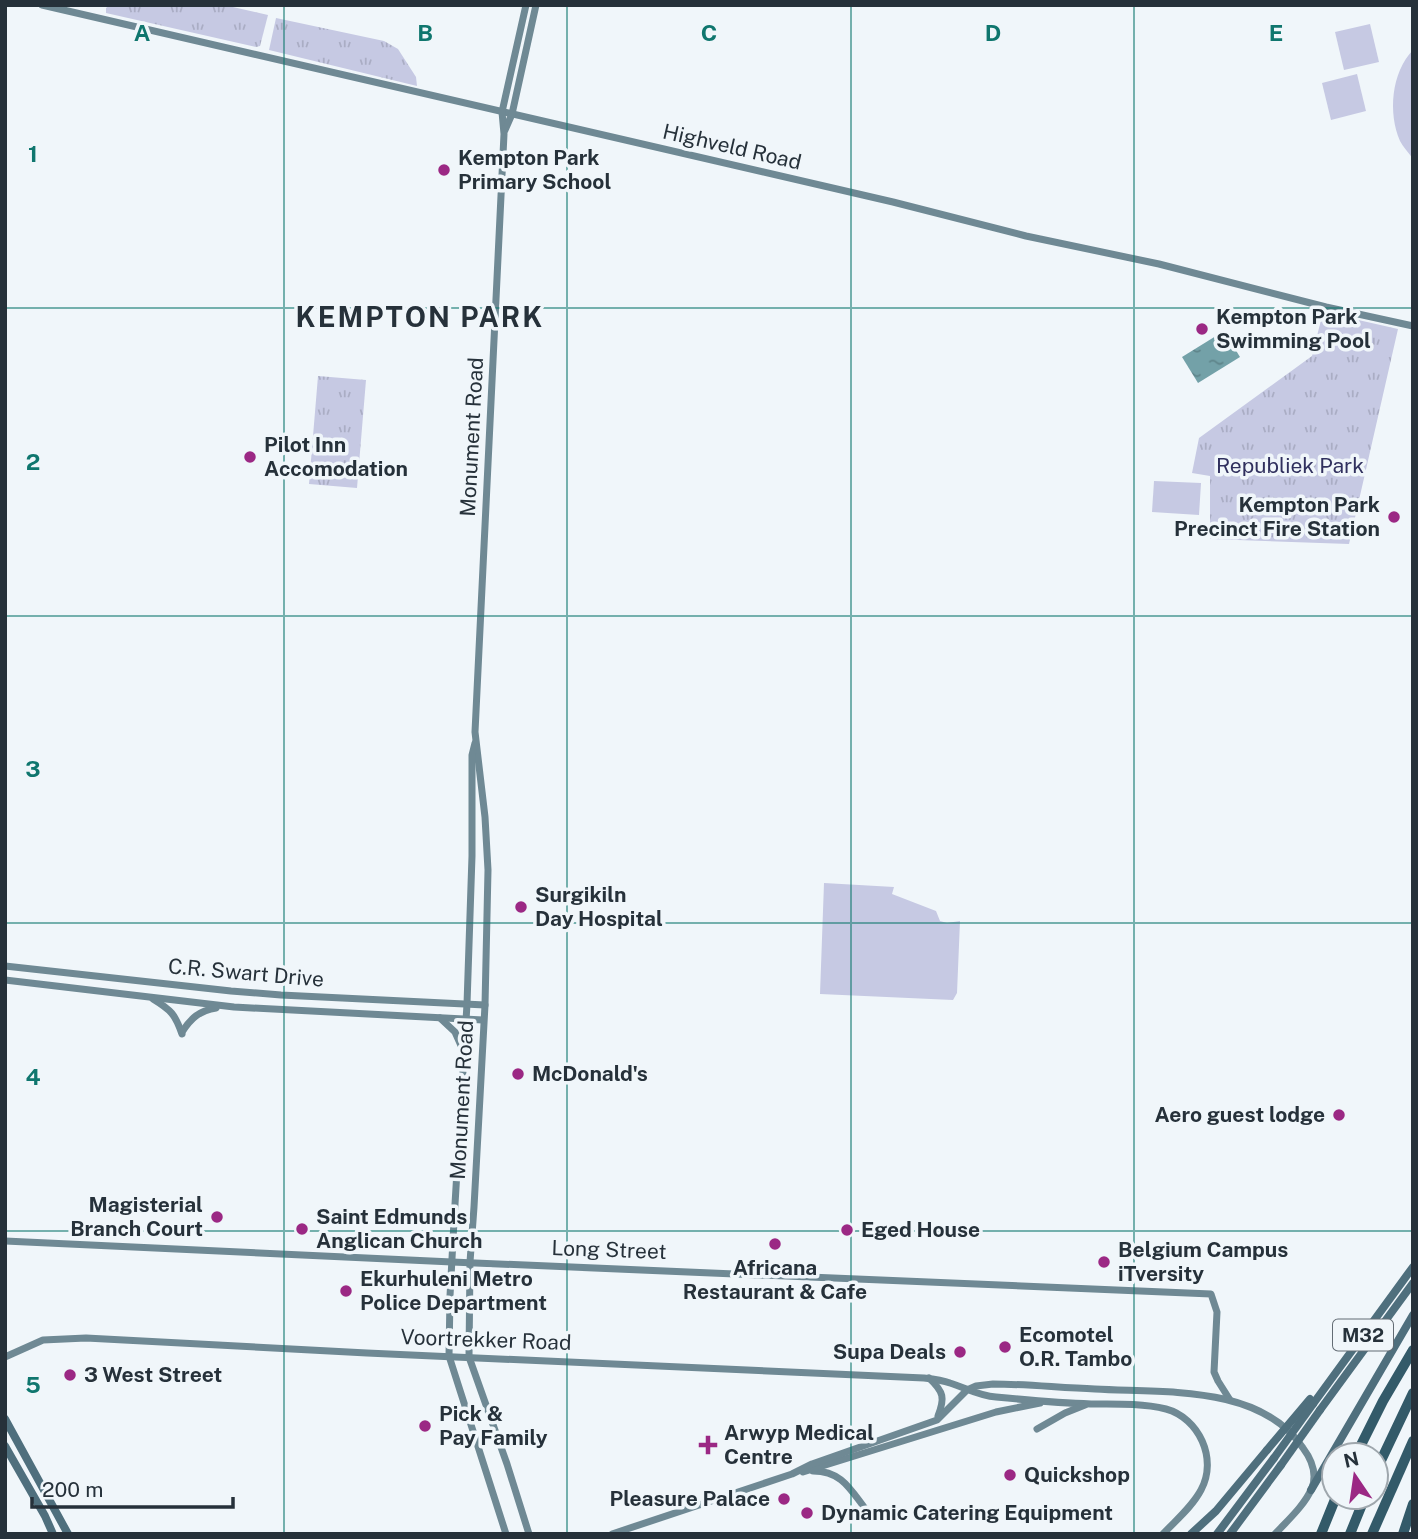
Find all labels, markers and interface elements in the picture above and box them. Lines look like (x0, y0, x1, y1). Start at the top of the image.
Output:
text: A (134, 19, 151, 46)
text: B (417, 19, 433, 46)
text: C (701, 19, 717, 46)
text: D (985, 19, 1001, 46)
text: E (1269, 19, 1283, 46)
street label: Highveld Road (660, 118, 804, 175)
text: 1 (28, 140, 38, 167)
place label: Kempton Park Primary School (458, 145, 611, 194)
marker: Kempton Park Primary School (436, 162, 452, 178)
district label: KEMPTON PARK (296, 300, 544, 333)
place label: Kempton Park Swimming Pool (1216, 304, 1371, 353)
marker: Kempton Park Swimming Pool (1194, 321, 1210, 337)
street label: Monument Road (455, 357, 488, 517)
place label: Pilot Inn Accomodation (264, 432, 408, 481)
text: 2 (26, 448, 40, 475)
marker: Pilot Inn Accomodation (242, 449, 258, 465)
park label: Republiek Park (1216, 453, 1364, 478)
place label: Kempton Park Precinct Fire Station (1174, 492, 1380, 541)
marker: Kempton Park Precinct Fire Station (1386, 509, 1402, 525)
text: 3 (25, 755, 41, 782)
place label: Surgikiln Day Hospital (535, 882, 663, 931)
marker: Surgikiln Day Hospital (513, 899, 529, 915)
street label: C.R. Swart Drive (167, 953, 325, 992)
street label: Monument Road (445, 1020, 478, 1180)
place label: McDonald's (532, 1061, 648, 1086)
text: 4 (25, 1063, 41, 1090)
marker: McDonald's (510, 1066, 526, 1082)
place label: Aero guest lodge (1154, 1102, 1325, 1127)
marker: Aero guest lodge (1331, 1107, 1347, 1123)
place label: Magisterial Branch Court (70, 1192, 203, 1241)
place label: Saint Edmunds Anglican Church (316, 1204, 482, 1253)
marker: Magisterial Branch Court (209, 1209, 225, 1225)
place label: Eged House (861, 1217, 980, 1242)
marker: Saint Edmunds Anglican Church (294, 1221, 310, 1237)
marker: Eged House (839, 1222, 855, 1238)
street label: Long Street (551, 1235, 667, 1264)
marker: Africana Restaurant & Cafe (767, 1236, 783, 1252)
place label: Belgium Campus iTversity (1118, 1237, 1288, 1286)
marker: Belgium Campus iTversity (1096, 1254, 1112, 1270)
place label: Africana Restaurant & Cafe (683, 1255, 867, 1304)
place label: Ekurhuleni Metro Police Department (360, 1266, 547, 1315)
marker: Ekurhuleni Metro Police Department (338, 1283, 354, 1299)
road number: M32 (1333, 1320, 1393, 1350)
place label: Ecomotel O.R. Tambo (1019, 1322, 1132, 1371)
street label: Voortrekker Road (400, 1324, 572, 1355)
place label: Supa Deals (833, 1339, 946, 1364)
marker: Ecomotel O.R. Tambo (997, 1339, 1013, 1355)
marker: Supa Deals (952, 1344, 968, 1360)
place label: 3 West Street (84, 1362, 222, 1387)
marker: 3 West Street (62, 1367, 78, 1383)
text: 5 (25, 1371, 41, 1398)
place label: Pick & Pay Family (439, 1401, 548, 1450)
marker: Pick & Pay Family (417, 1418, 433, 1434)
place label: Arwyp Medical Centre (724, 1420, 874, 1469)
marker: Arwyp Medical Centre (698, 1435, 718, 1455)
north arrow (1320, 1441, 1390, 1511)
text: N (1341, 1447, 1361, 1472)
place label: Quickshop (1024, 1462, 1130, 1487)
scale bar (32, 1466, 233, 1510)
marker: Quickshop (1002, 1467, 1018, 1483)
text: 200 m (42, 1477, 103, 1502)
place label: Pleasure Palace (610, 1486, 770, 1511)
marker: Pleasure Palace (776, 1491, 792, 1507)
place label: Dynamic Catering Equipment (821, 1500, 1113, 1525)
marker: Dynamic Catering Equipment (799, 1505, 815, 1521)

